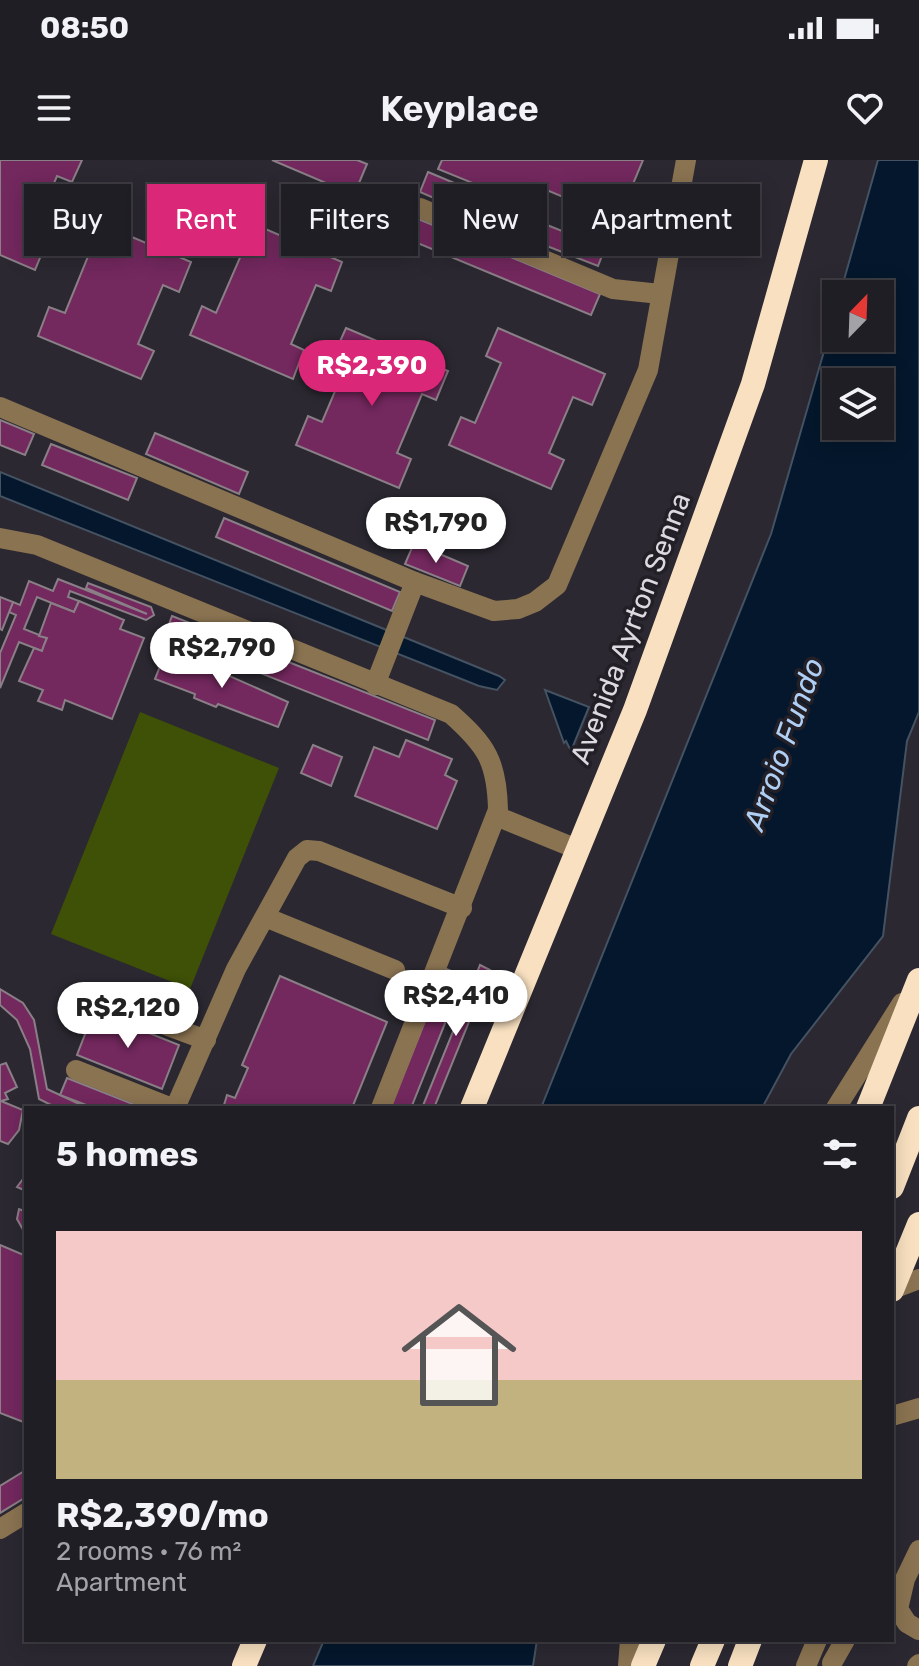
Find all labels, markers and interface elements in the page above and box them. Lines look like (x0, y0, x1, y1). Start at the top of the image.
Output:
text: 08:50 (40, 10, 129, 46)
icon: menu (32, 86, 76, 130)
icon: heart (843, 86, 887, 130)
text: Keyplace (380, 87, 539, 130)
chip: Buy (24, 184, 131, 256)
chip: Rent (147, 184, 265, 256)
chip: Filters (281, 184, 418, 256)
chip: New (434, 184, 547, 256)
chip: Apartment (563, 184, 760, 256)
north arrow (822, 280, 894, 352)
map controls (822, 280, 894, 440)
pin: R$2,390 (298, 340, 446, 408)
text: R$2,390 (317, 350, 427, 381)
button: layers (822, 368, 894, 440)
street label: Avenida Ayrton Senna (563, 488, 697, 768)
pin: R$1,790 (362, 497, 510, 565)
text: R$1,790 (384, 507, 488, 538)
pin: R$2,790 (148, 622, 296, 690)
text: R$2,790 (168, 632, 276, 663)
water label: Arroio Fundo (736, 653, 832, 837)
pin: R$2,410 (382, 970, 530, 1038)
text: R$2,410 (403, 980, 510, 1011)
pin: R$2,120 (54, 982, 202, 1050)
text: R$2,120 (75, 992, 181, 1023)
icon: filters (818, 1132, 862, 1176)
text: 5 homes (56, 1134, 198, 1175)
icon: home (387, 1283, 531, 1427)
text: R$2,390/mo (56, 1495, 269, 1536)
text: 2 rooms · 76 m² (56, 1536, 241, 1567)
text: Apartment (56, 1567, 187, 1598)

